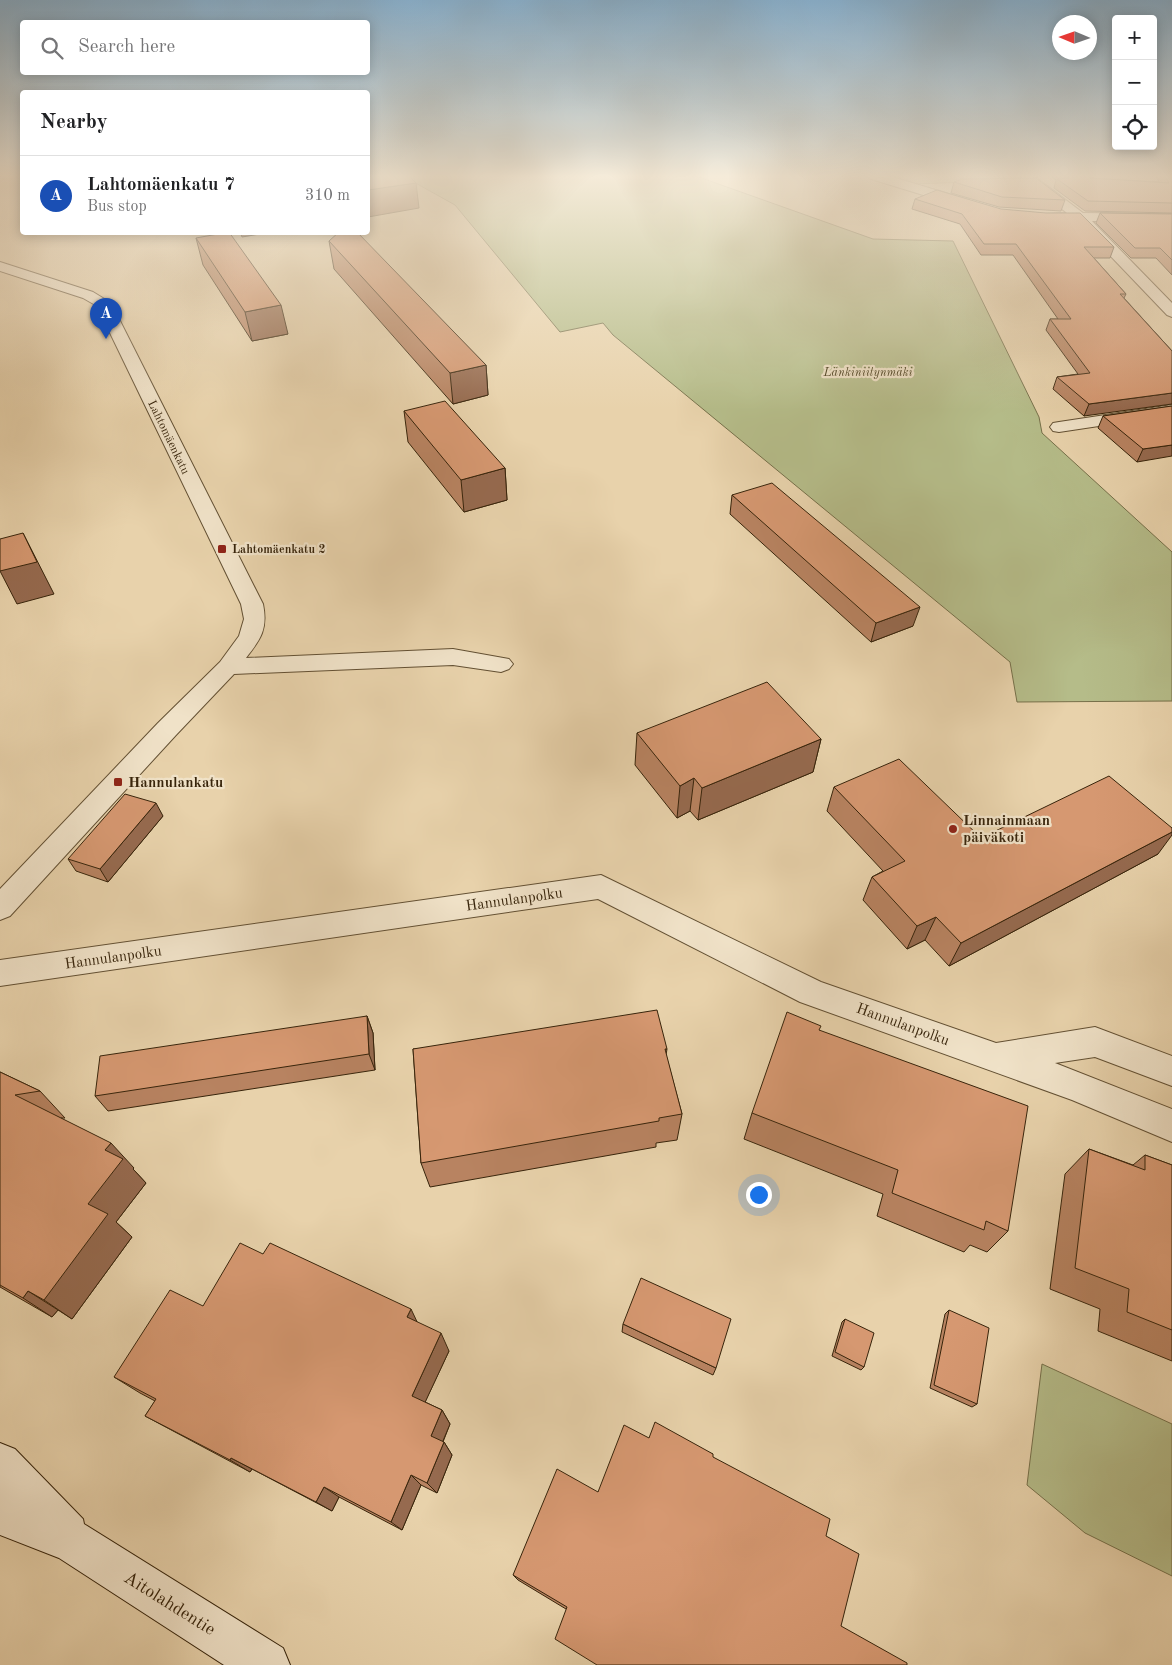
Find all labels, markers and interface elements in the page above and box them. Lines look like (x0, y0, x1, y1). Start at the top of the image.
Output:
north arrow (1052, 15, 1097, 60)
map controls (1112, 15, 1157, 150)
button: + (1112, 15, 1157, 60)
search box (20, 20, 370, 75)
icon: search (38, 34, 66, 62)
text: Search here (78, 38, 175, 57)
button: − (1112, 60, 1157, 105)
button: locate (1112, 105, 1157, 150)
text: Nearby (40, 112, 108, 133)
text: Lahtomäenkatu 7 (87, 176, 235, 195)
text: A (50, 188, 62, 204)
text: 310 m (305, 188, 350, 204)
text: Bus stop (87, 199, 147, 215)
pin: A (90, 298, 122, 339)
park label: Länkiniitynmäki (822, 366, 913, 379)
street label: Lahtomäenkatu (145, 398, 191, 477)
marker: Lahtomäenkatu 2 (216, 543, 228, 555)
place label: Lahtomäenkatu 2 (232, 544, 325, 556)
marker: Hannulankatu (112, 776, 124, 788)
place label: Hannulankatu (128, 776, 223, 791)
place label: Linnainmaan päiväkoti (963, 814, 1050, 846)
marker: Linnainmaan päiväkoti (947, 823, 959, 835)
street label: Hannulanpolku (465, 886, 564, 915)
street label: Hannulanpolku (64, 944, 163, 973)
street label: Hannulanpolku (854, 1002, 951, 1049)
your location (746, 1182, 772, 1208)
street label: Aitolahdentie (121, 1569, 218, 1639)

